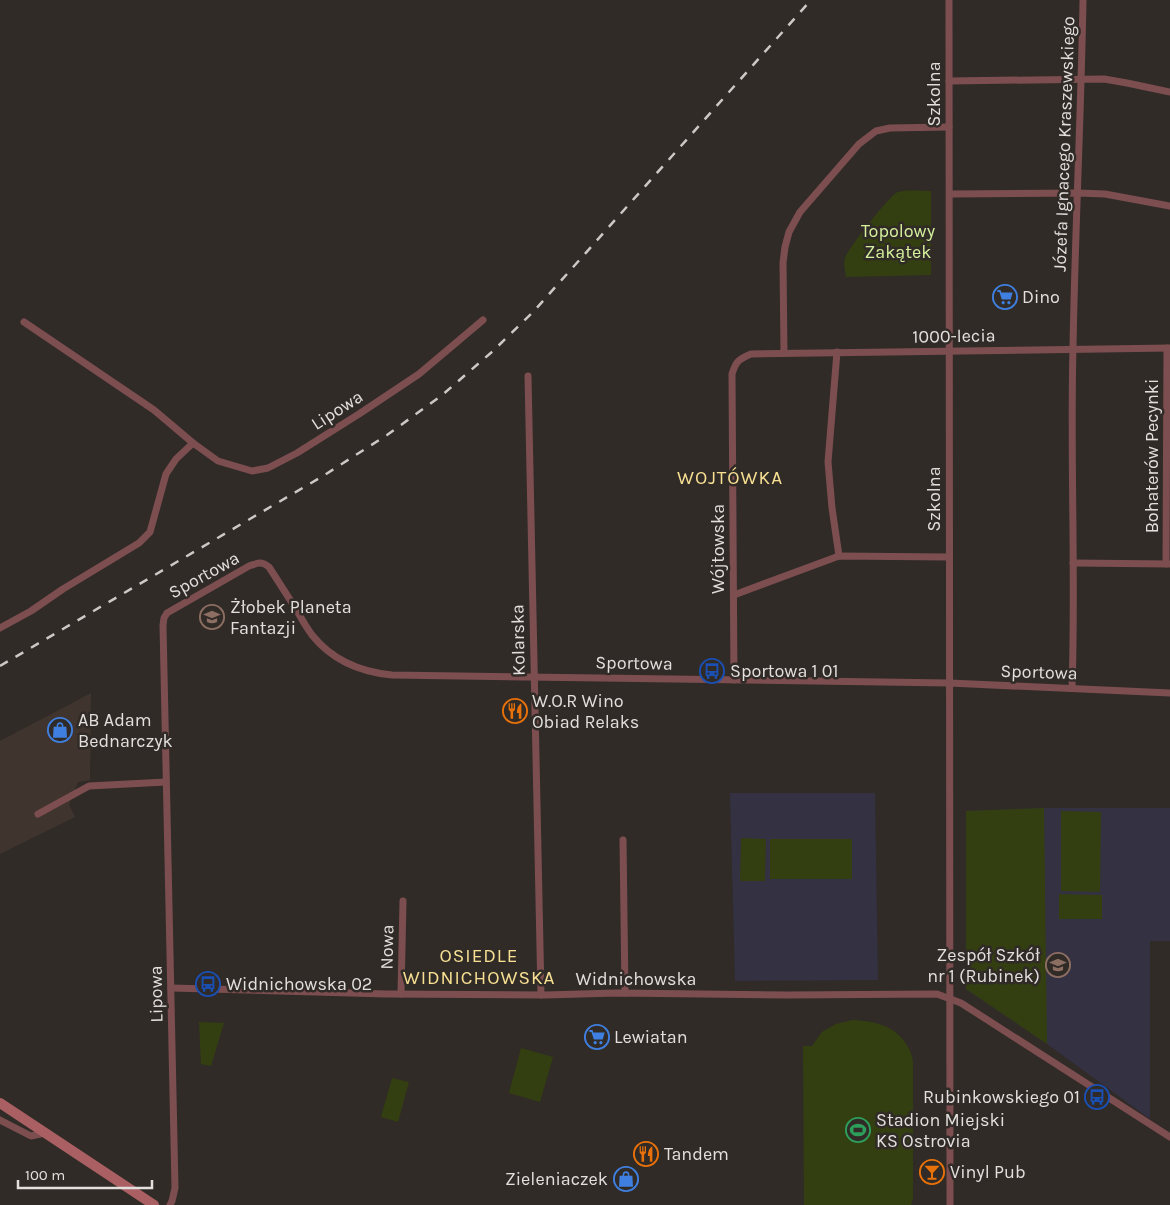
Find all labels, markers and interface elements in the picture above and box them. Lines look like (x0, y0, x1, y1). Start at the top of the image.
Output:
street label: Józefa Ignacego Kraszewskiego (1049, 16, 1079, 272)
street label: Szkolna (923, 61, 945, 127)
park label: Topolowy Zakątek (861, 220, 936, 263)
supermarket icon: Dino (992, 284, 1018, 310)
place label: Dino (1022, 286, 1060, 308)
street label: 1000-lecia (912, 324, 996, 348)
street label: Bohaterów Pecynki (1141, 379, 1163, 533)
street label: Lipowa (307, 385, 367, 435)
district label: WOJTÓWKA (677, 466, 783, 489)
street label: Szkolna (923, 466, 945, 532)
street label: Wójtowska (707, 504, 729, 594)
street label: Sportowa (165, 547, 243, 603)
place label: Żłobek Planeta Fantazji (230, 596, 352, 639)
school or university icon: Żłobek Planeta Fantazji (199, 604, 225, 630)
street label: Kolarska (506, 604, 530, 676)
street label: Sportowa (595, 651, 673, 675)
bus stop icon: Sportowa 1 01 (699, 658, 725, 684)
place label: Sportowa 1 01 (730, 660, 838, 682)
street label: Sportowa (1000, 660, 1078, 684)
place label: W.O.R Wino Obiad Relaks (532, 690, 639, 733)
restaurant icon: W.O.R Wino Obiad Relaks (502, 698, 528, 724)
place label: AB Adam Bednarczyk (78, 709, 173, 752)
shop icon: AB Adam Bednarczyk (47, 717, 73, 743)
street label: Nowa (376, 924, 398, 970)
place label: Zespół Szkół nr 1 (Rubinek) (927, 944, 1040, 987)
district label: OSIEDLE WIDNICHOWSKA (403, 945, 555, 989)
school or university icon: Zespół Szkół nr 1 (Rubinek) (1045, 952, 1071, 978)
street label: Lipowa (145, 965, 167, 1023)
street label: Widnichowska (576, 968, 696, 990)
bus stop icon: Widnichowska 02 (195, 971, 221, 997)
place label: Widnichowska 02 (226, 973, 372, 995)
supermarket icon: Lewiatan (584, 1024, 610, 1050)
place label: Lewiatan (614, 1026, 688, 1048)
bus stop icon: Rubinkowskiego 01 (1084, 1084, 1110, 1110)
place label: Rubinkowskiego 01 (923, 1086, 1080, 1108)
place label: Stadion Miejski KS Ostrovia (876, 1109, 1005, 1152)
sports icon: Stadion Miejski KS Ostrovia (845, 1117, 871, 1143)
restaurant icon: Tandem (633, 1141, 659, 1167)
place label: Tandem (664, 1143, 729, 1165)
scale bar (18, 1158, 151, 1190)
bar icon: Vinyl Pub (919, 1159, 945, 1185)
place label: Vinyl Pub (950, 1161, 1026, 1183)
text: 100 m (25, 1166, 65, 1184)
shop icon: Zieleniaczek (613, 1166, 639, 1192)
place label: Zieleniaczek (505, 1168, 608, 1190)

